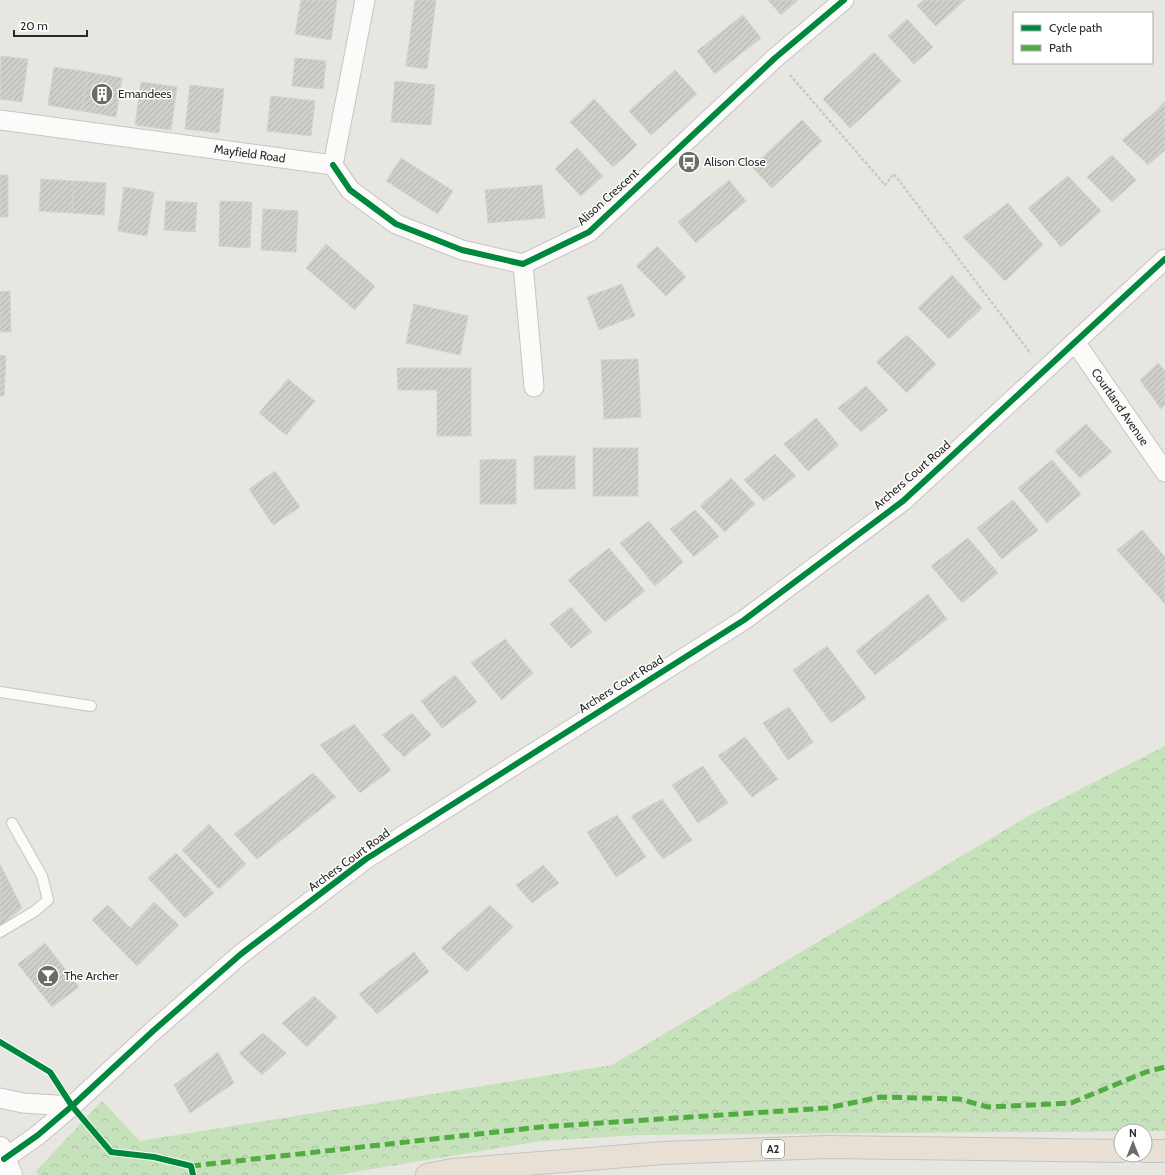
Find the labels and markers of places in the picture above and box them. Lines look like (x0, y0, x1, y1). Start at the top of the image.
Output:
building icon: Emandees (89, 81, 115, 107)
place label: Emandees (118, 86, 171, 101)
bus stop icon: Alison Close (676, 149, 702, 175)
place label: Alison Close (704, 154, 766, 169)
bar icon: The Archer (35, 963, 61, 989)
place label: The Archer (64, 968, 119, 983)

